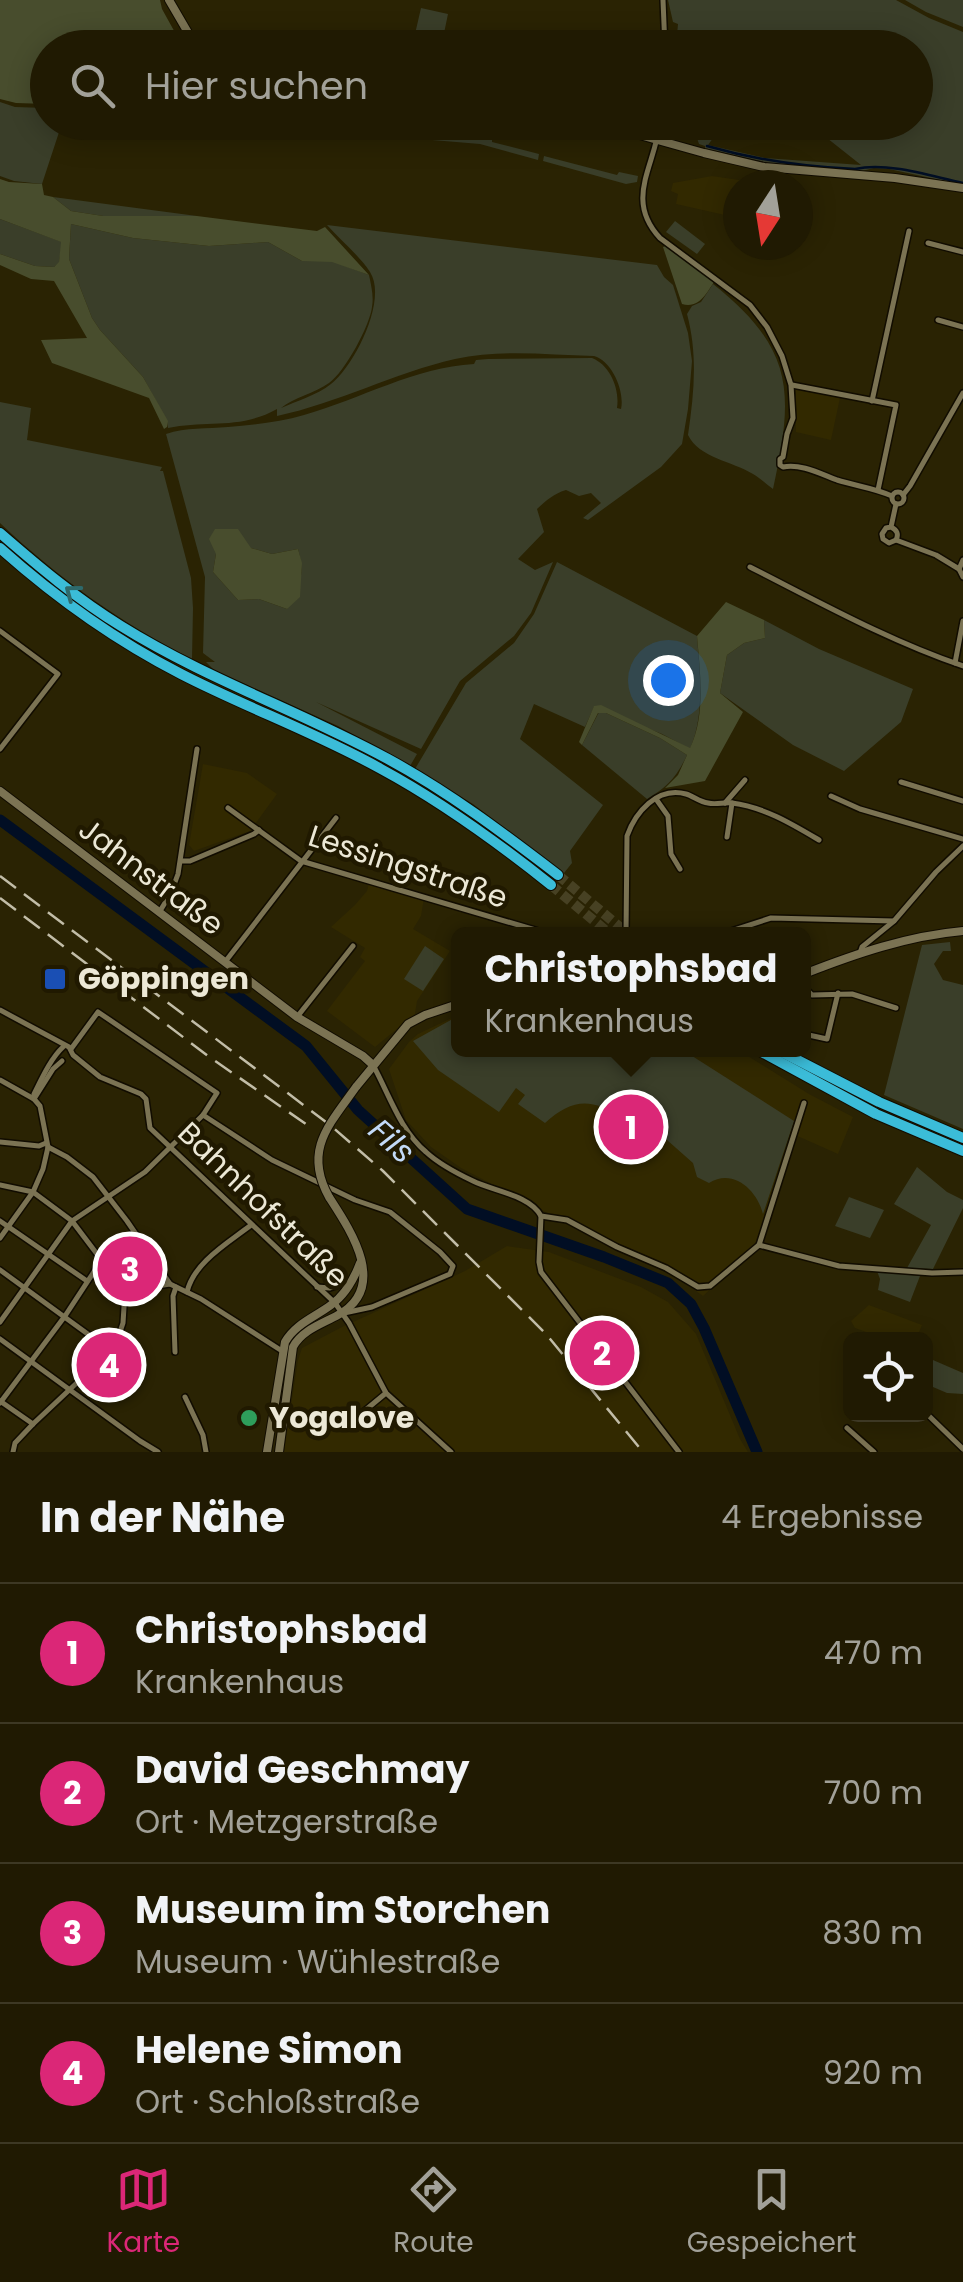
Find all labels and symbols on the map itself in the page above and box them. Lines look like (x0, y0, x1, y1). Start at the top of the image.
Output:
north arrow (723, 170, 813, 260)
one-way arrow (65, 587, 83, 604)
your location (643, 655, 694, 706)
street label: Jahnstraße (70, 808, 233, 945)
street label: Lessingstraße (303, 814, 513, 919)
place label: Göppingen (78, 957, 249, 1000)
marker: Göppingen (42, 966, 68, 992)
pin: 1 (598, 1090, 664, 1164)
water label: Fils (359, 1108, 425, 1174)
street label: Bahnhofstraße (168, 1112, 358, 1297)
pin: 3 (98, 1232, 162, 1306)
pin: 2 (570, 1316, 634, 1390)
pin: 4 (76, 1328, 142, 1402)
place label: Yogalove (269, 1396, 414, 1439)
marker: Yogalove (238, 1407, 260, 1429)

